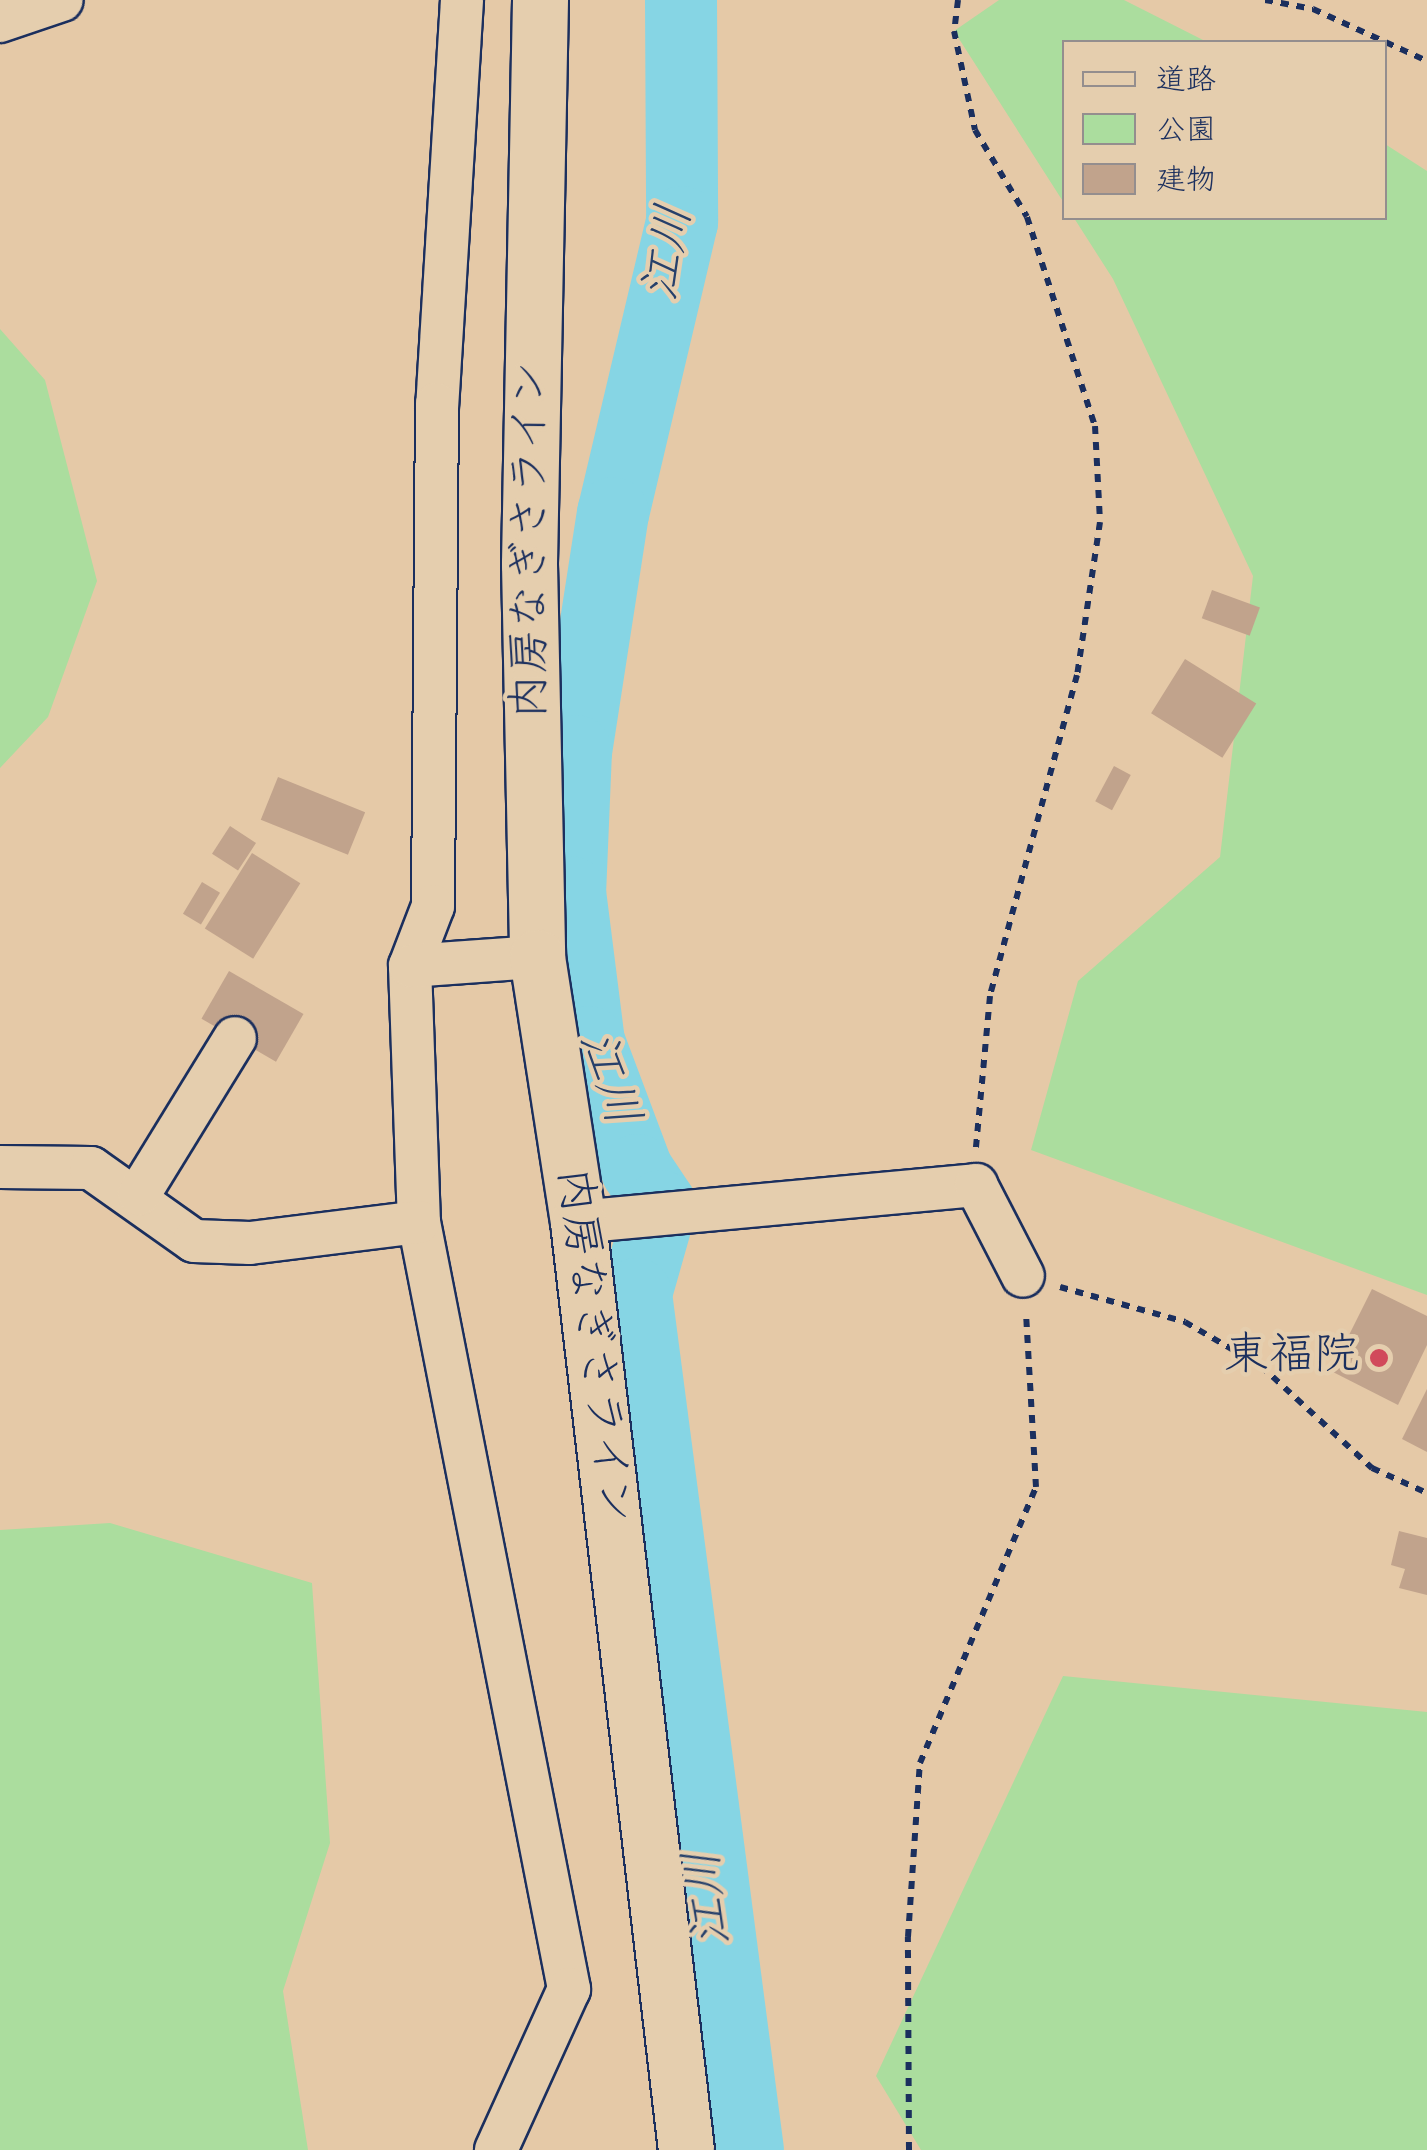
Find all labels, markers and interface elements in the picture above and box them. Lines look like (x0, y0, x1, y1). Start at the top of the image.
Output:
legend (1062, 40, 1387, 220)
text: 道路 (1156, 60, 1216, 104)
text: 公園 (1156, 110, 1216, 154)
text: 建物 (1156, 160, 1216, 204)
water label: 江川 (633, 201, 707, 305)
street label: 内房なぎさライン (506, 360, 560, 720)
water label: 江川 (565, 1024, 649, 1134)
street label: 内房なぎさライン (543, 1164, 641, 1528)
place label: 東福院 (1224, 1331, 1359, 1385)
marker: 東福院 (1368, 1347, 1390, 1369)
water label: 江川 (676, 1847, 744, 1949)

